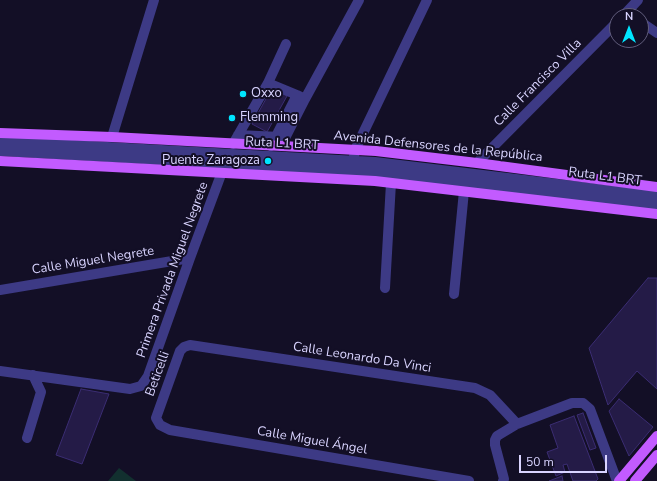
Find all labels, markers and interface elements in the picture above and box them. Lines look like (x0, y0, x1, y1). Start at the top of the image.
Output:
north arrow (609, 8, 649, 48)
text: N (625, 9, 633, 24)
street label: Calle Francisco Villa (491, 36, 585, 130)
place label: Oxxo (251, 86, 282, 102)
marker: Oxxo (238, 89, 248, 99)
place label: Flemming (240, 110, 298, 126)
marker: Flemming (227, 113, 237, 123)
street label: Avenida Defensores de la República (333, 128, 543, 166)
street label: Ruta L1 BRT (245, 134, 319, 154)
place label: Puente Zaragoza (162, 153, 260, 169)
marker: Puente Zaragoza (263, 156, 273, 166)
street label: Ruta L1 BRT (567, 165, 643, 189)
street label: Primera Privada Miguel Negrete (134, 180, 212, 360)
street label: Calle Miguel Negrete (31, 244, 155, 278)
street label: Calle Leonardo Da Vinci (292, 339, 432, 377)
street label: Beticelli (143, 349, 173, 399)
street label: Calle Miguel Ángel (256, 424, 368, 458)
scale bar (521, 447, 609, 473)
text: 50 m (526, 454, 554, 470)

